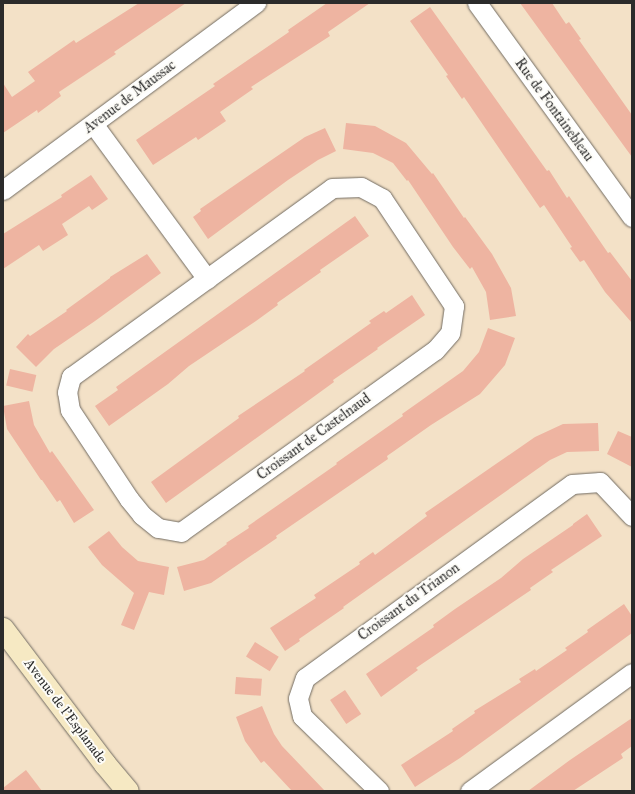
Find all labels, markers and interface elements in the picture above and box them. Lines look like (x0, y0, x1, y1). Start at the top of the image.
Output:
street label: Rue de Fontainebleau (511, 55, 597, 165)
street label: Avenue de Maussac (81, 57, 179, 137)
street label: Croissant de Castelnaud (254, 390, 374, 484)
street label: Croissant du Trianon (355, 560, 463, 644)
street label: Avenue de l'Esplanade (20, 656, 110, 766)

